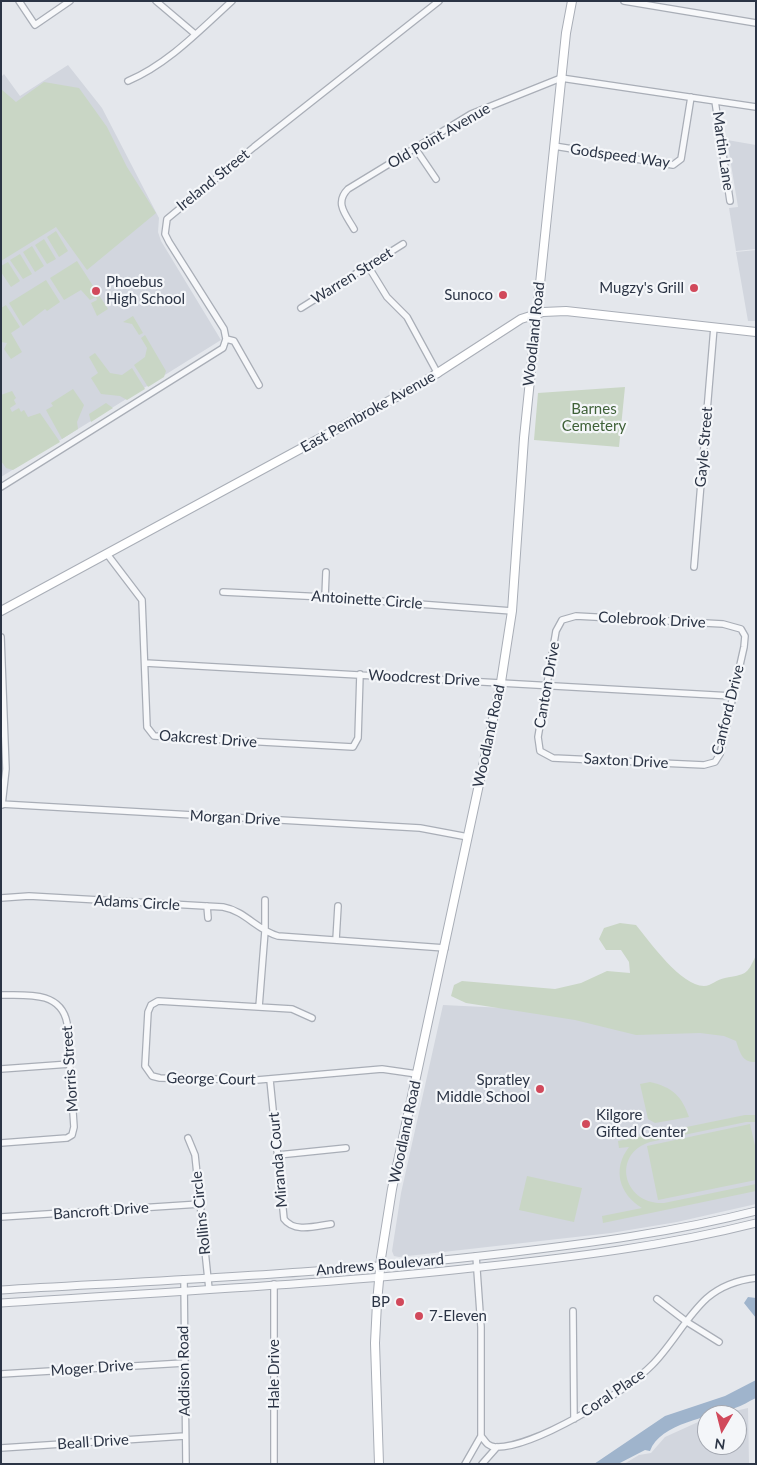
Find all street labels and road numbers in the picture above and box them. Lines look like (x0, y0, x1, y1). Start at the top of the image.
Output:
street label: Old Point Avenue (384, 99, 494, 173)
street label: Martin Lane (709, 110, 737, 192)
street label: Godspeed Way (569, 140, 671, 172)
street label: Ireland Street (173, 145, 253, 215)
street label: Warren Street (308, 244, 396, 308)
street label: Woodland Road (520, 281, 548, 387)
street label: East Pembroke Avenue (297, 367, 439, 457)
street label: Gayle Street (692, 406, 716, 488)
street label: Antoinette Circle (311, 587, 423, 613)
street label: Colebrook Drive (598, 608, 706, 632)
street label: Canton Drive (531, 640, 563, 730)
street label: Canford Drive (708, 663, 748, 757)
street label: Woodcrest Drive (368, 666, 480, 690)
street label: Woodland Road (469, 683, 509, 789)
street label: Oakcrest Drive (158, 727, 258, 751)
street label: Saxton Drive (583, 750, 669, 772)
street label: Morgan Drive (189, 807, 281, 829)
street label: Adams Circle (94, 892, 180, 914)
street label: Morris Street (58, 1025, 82, 1113)
street label: George Court (166, 1069, 256, 1089)
street label: Woodland Road (385, 1079, 425, 1185)
street label: Miranda Court (265, 1111, 291, 1209)
street label: Rollins Circle (188, 1170, 214, 1256)
street label: Bancroft Drive (53, 1199, 149, 1223)
street label: Andrews Boulevard (315, 1250, 445, 1280)
street label: Addison Road (174, 1325, 194, 1417)
street label: Hale Drive (265, 1339, 283, 1409)
street label: Moger Drive (50, 1356, 134, 1380)
street label: Coral Place (578, 1365, 648, 1421)
street label: Beall Drive (57, 1431, 129, 1453)

